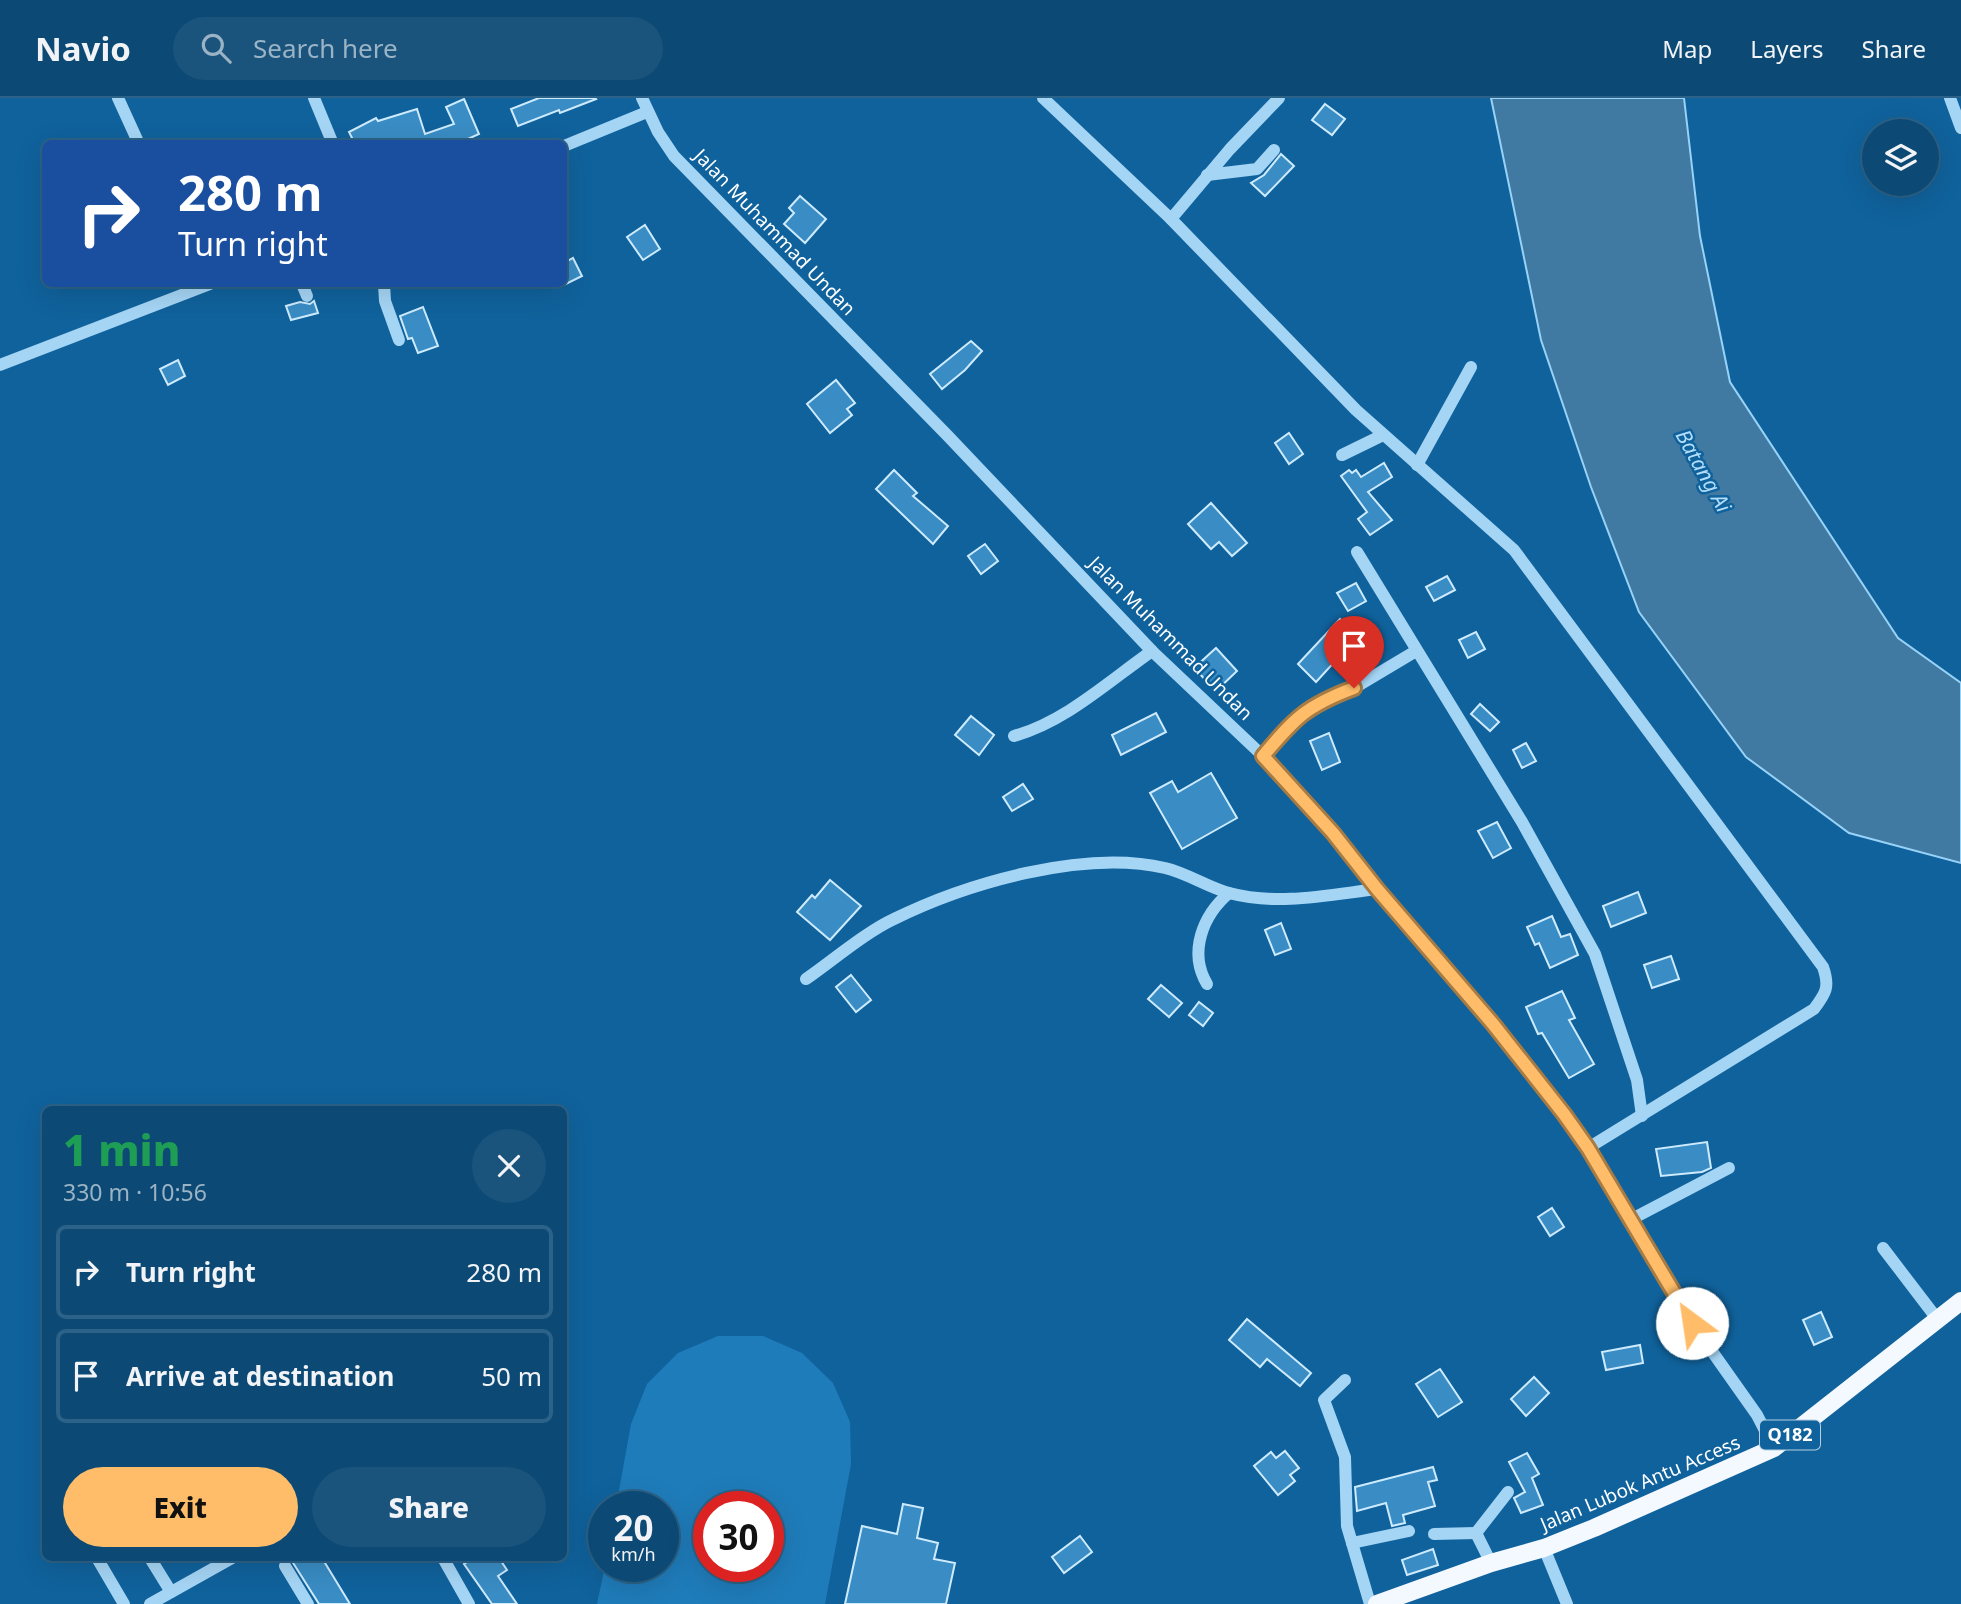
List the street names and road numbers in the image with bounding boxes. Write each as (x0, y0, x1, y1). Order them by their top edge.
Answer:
street label: Jalan Muhammad Undan (687, 142, 861, 321)
street label: Jalan Muhammad Undan (1082, 549, 1259, 726)
road number: Q182 (1760, 1420, 1820, 1450)
street label: Jalan Lubok Antu Access (1534, 1429, 1744, 1538)

